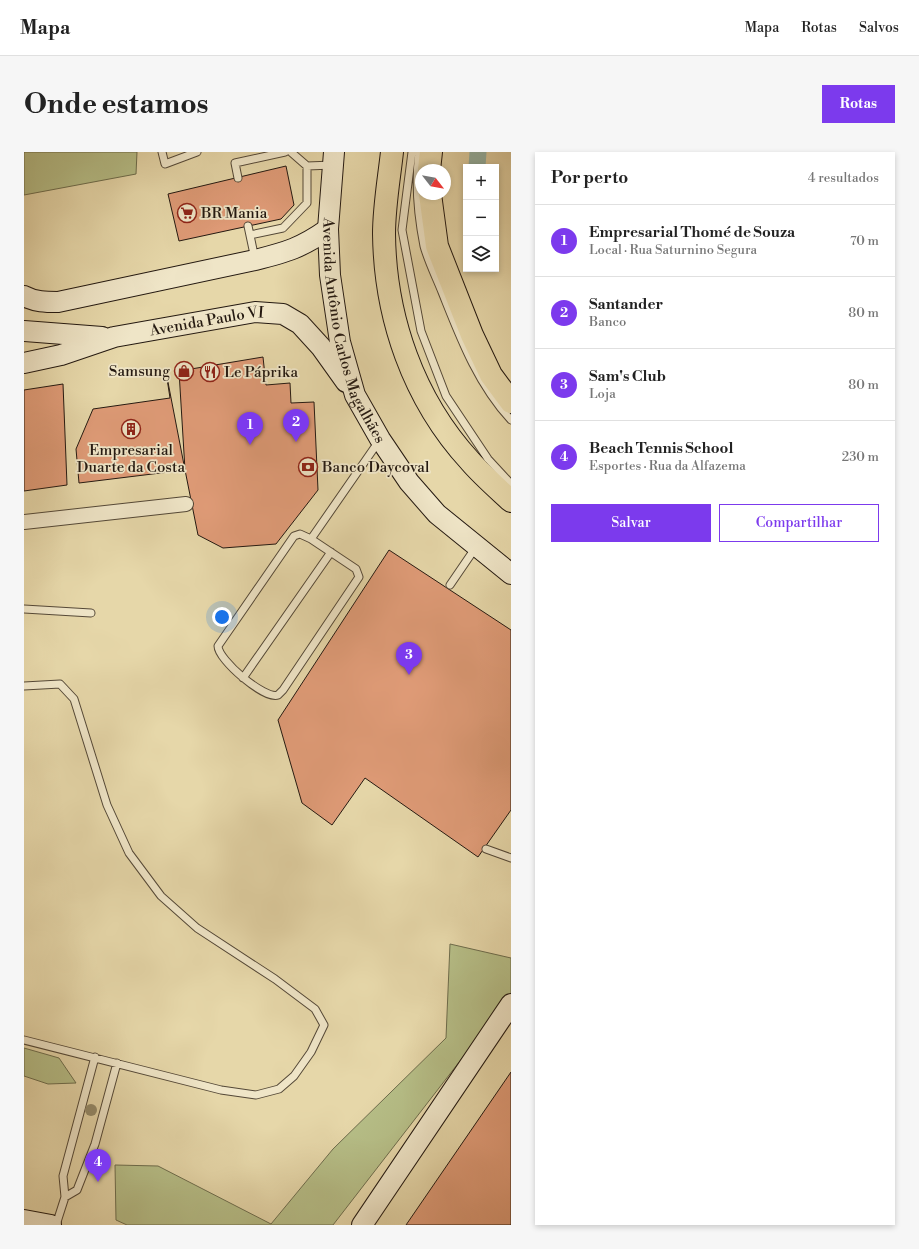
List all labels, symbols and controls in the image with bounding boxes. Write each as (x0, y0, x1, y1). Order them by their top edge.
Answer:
text: Mapa (20, 16, 70, 40)
text: Mapa (745, 19, 779, 37)
text: Rotas (801, 19, 837, 37)
text: Salvos (859, 19, 899, 37)
button: Rotas (822, 85, 895, 123)
text: Onde estamos (24, 87, 209, 122)
north arrow (415, 164, 451, 200)
map controls (463, 164, 499, 272)
button: + (463, 164, 499, 200)
text: Por perto (551, 167, 628, 189)
text: 4 resultados (808, 170, 879, 186)
button: − (463, 200, 499, 236)
supermarket icon: BR Mania (176, 202, 198, 224)
place label: BR Mania (200, 204, 268, 223)
street label: Avenida Antônio Carlos Magalhães (318, 216, 389, 447)
text: Empresarial Thomé de Souza (589, 223, 795, 242)
text: 1 (561, 233, 567, 249)
text: 70 m (850, 233, 879, 249)
button: layers (463, 236, 499, 272)
text: Local · Rua Saturnino Segura (589, 242, 757, 258)
text: Santander (589, 295, 663, 314)
street label: Avenida Paulo VI (147, 303, 265, 341)
text: 2 (560, 305, 568, 321)
text: 80 m (848, 305, 879, 321)
text: Banco (589, 314, 626, 330)
shop icon: Samsung (173, 360, 195, 382)
restaurant icon: Le Páprika (199, 361, 221, 383)
place label: Samsung (109, 362, 170, 381)
place label: Le Páprika (224, 363, 298, 382)
text: Sam's Club (589, 367, 666, 386)
text: 3 (560, 377, 568, 393)
text: 80 m (848, 377, 879, 393)
text: Loja (589, 386, 616, 402)
pin: 2 (283, 409, 309, 442)
pin: 1 (237, 412, 263, 445)
building icon: Empresarial Duarte da Costa (120, 418, 142, 440)
text: Beach Tennis School (589, 439, 733, 458)
place label: Empresarial Duarte da Costa (77, 441, 186, 477)
text: 4 (560, 449, 568, 465)
text: 230 m (842, 449, 879, 465)
bank icon: Banco Daycoval (297, 456, 319, 478)
place label: Banco Daycoval (321, 458, 430, 477)
text: Esportes · Rua da Alfazema (589, 458, 746, 474)
button: Salvar (551, 504, 711, 542)
button: Compartilhar (719, 504, 879, 542)
your location (212, 607, 232, 627)
pin: 3 (396, 642, 422, 675)
pin: 4 (85, 1149, 111, 1182)

